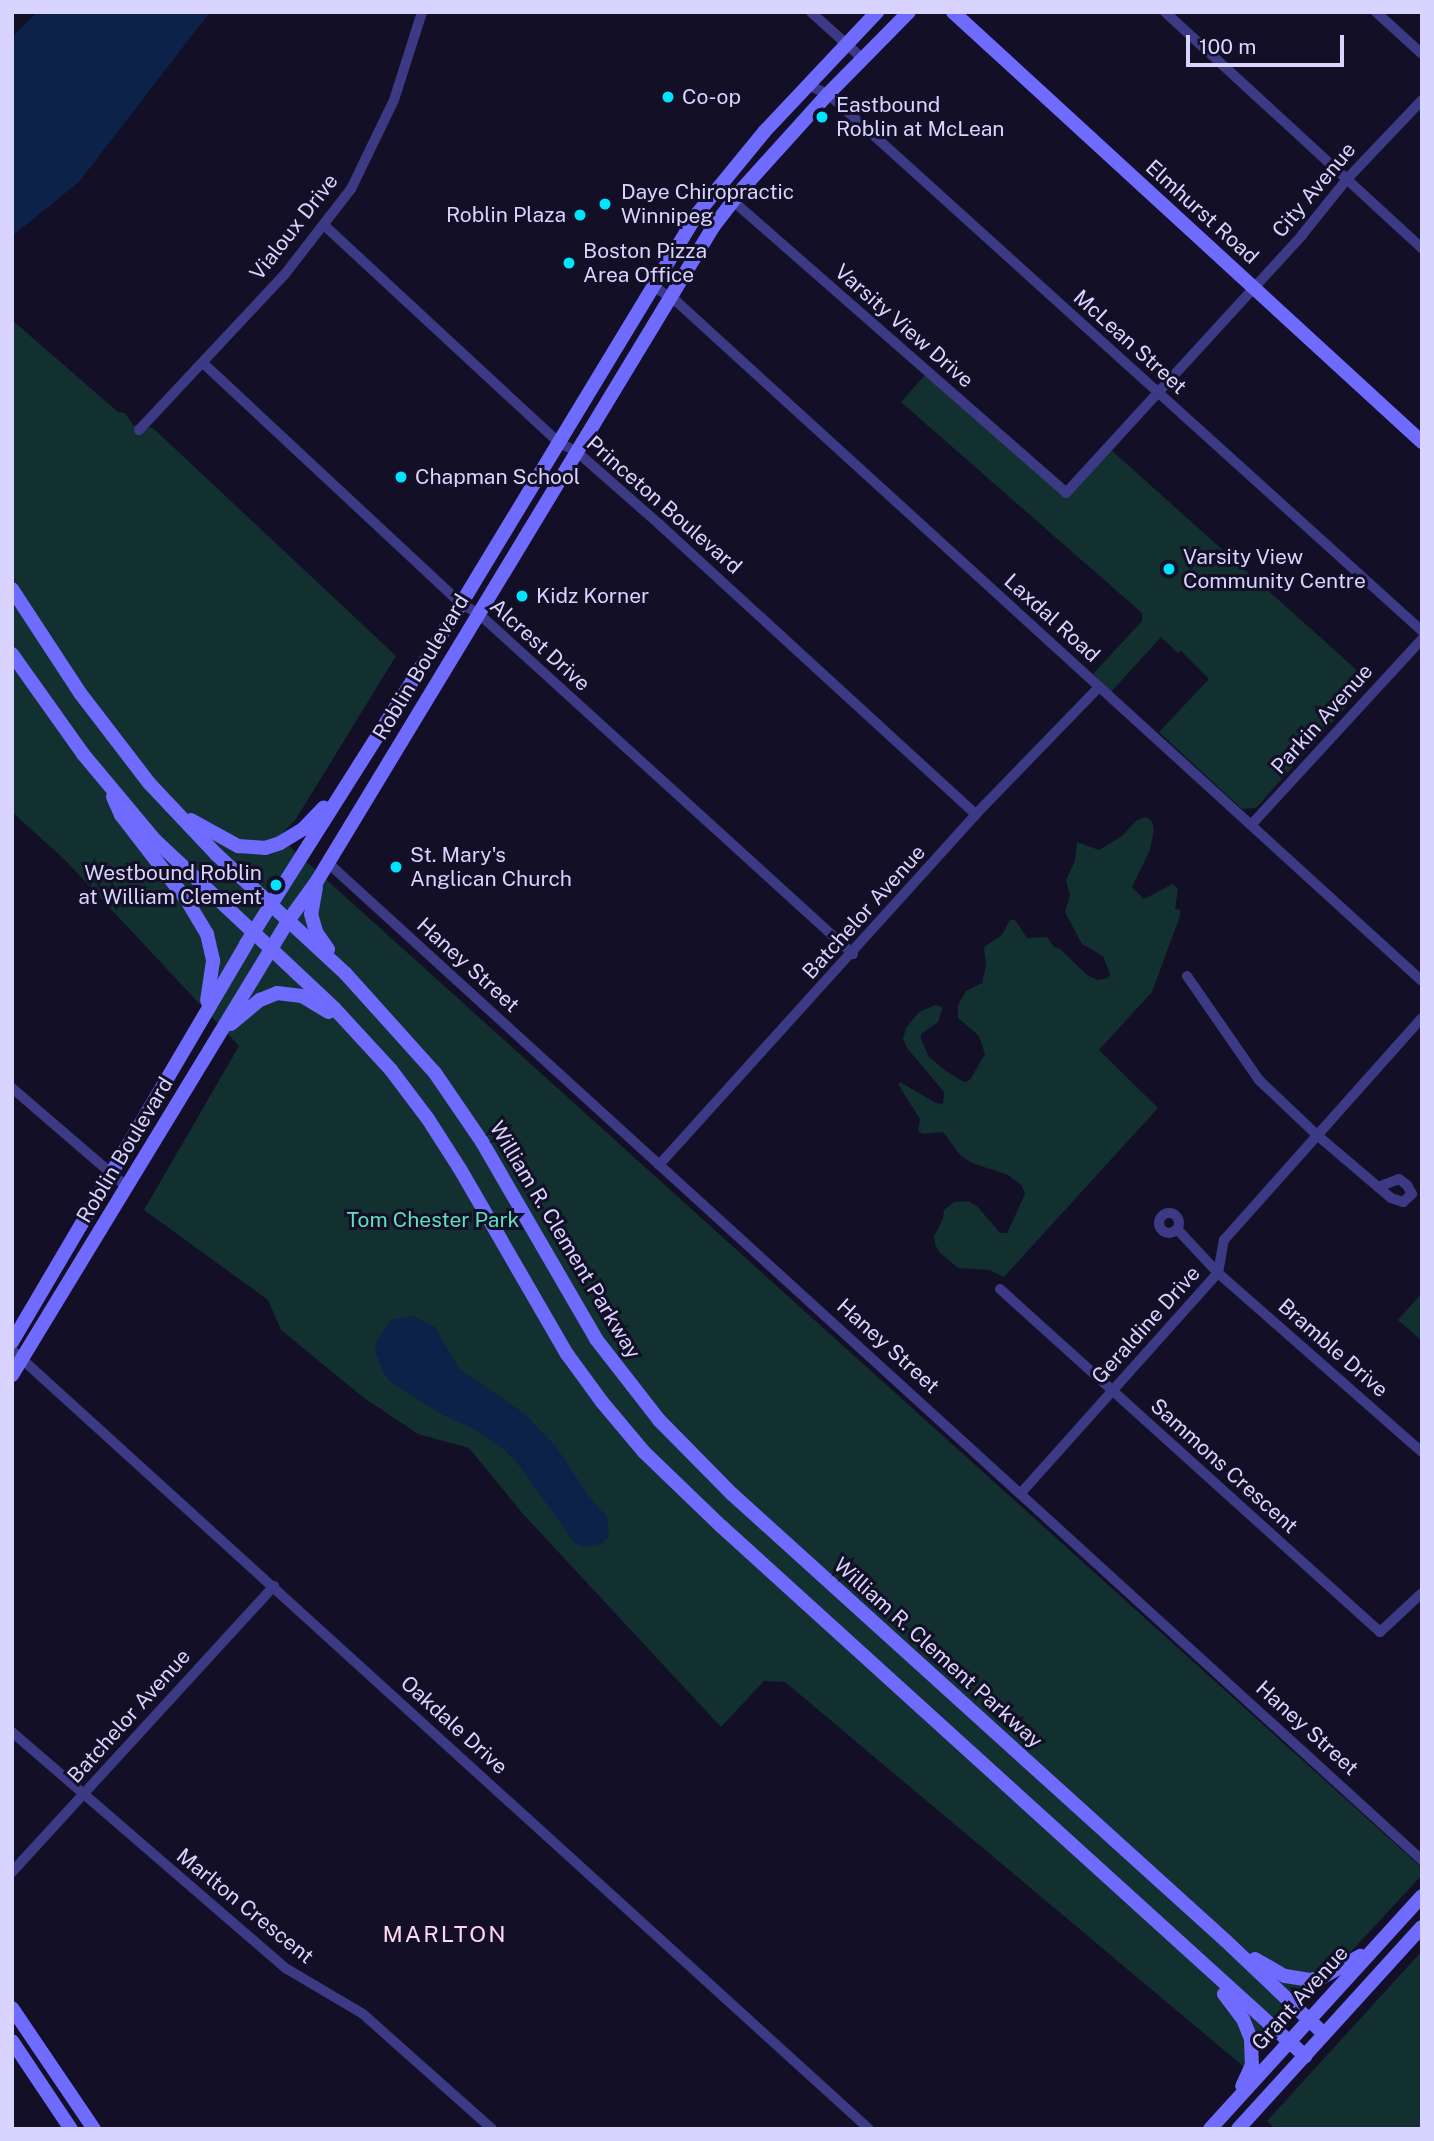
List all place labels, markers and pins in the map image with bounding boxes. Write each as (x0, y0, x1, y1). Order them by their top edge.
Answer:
place label: Co-op (682, 84, 741, 110)
marker: Co-op (660, 89, 676, 105)
place label: Eastbound Roblin at McLean (836, 92, 1004, 142)
marker: Eastbound Roblin at McLean (814, 109, 830, 125)
place label: Daye Chiropractic Winnipeg (621, 179, 794, 229)
marker: Daye Chiropractic Winnipeg (595, 194, 615, 214)
place label: Roblin Plaza (446, 202, 566, 228)
marker: Roblin Plaza (572, 207, 588, 223)
place label: Boston Pizza Area Office (583, 238, 707, 288)
marker: Boston Pizza Area Office (561, 255, 577, 271)
place label: Chapman School (415, 464, 580, 490)
marker: Chapman School (393, 469, 409, 485)
place label: Varsity View Community Centre (1183, 544, 1366, 594)
marker: Varsity View Community Centre (1161, 561, 1177, 577)
place label: Kidz Korner (536, 583, 649, 609)
marker: Kidz Korner (514, 588, 530, 604)
place label: St. Mary's Anglican Church (410, 842, 572, 892)
marker: St. Mary's Anglican Church (388, 859, 404, 875)
place label: Westbound Roblin at William Clement (78, 860, 262, 910)
marker: Westbound Roblin at William Clement (268, 877, 284, 893)

